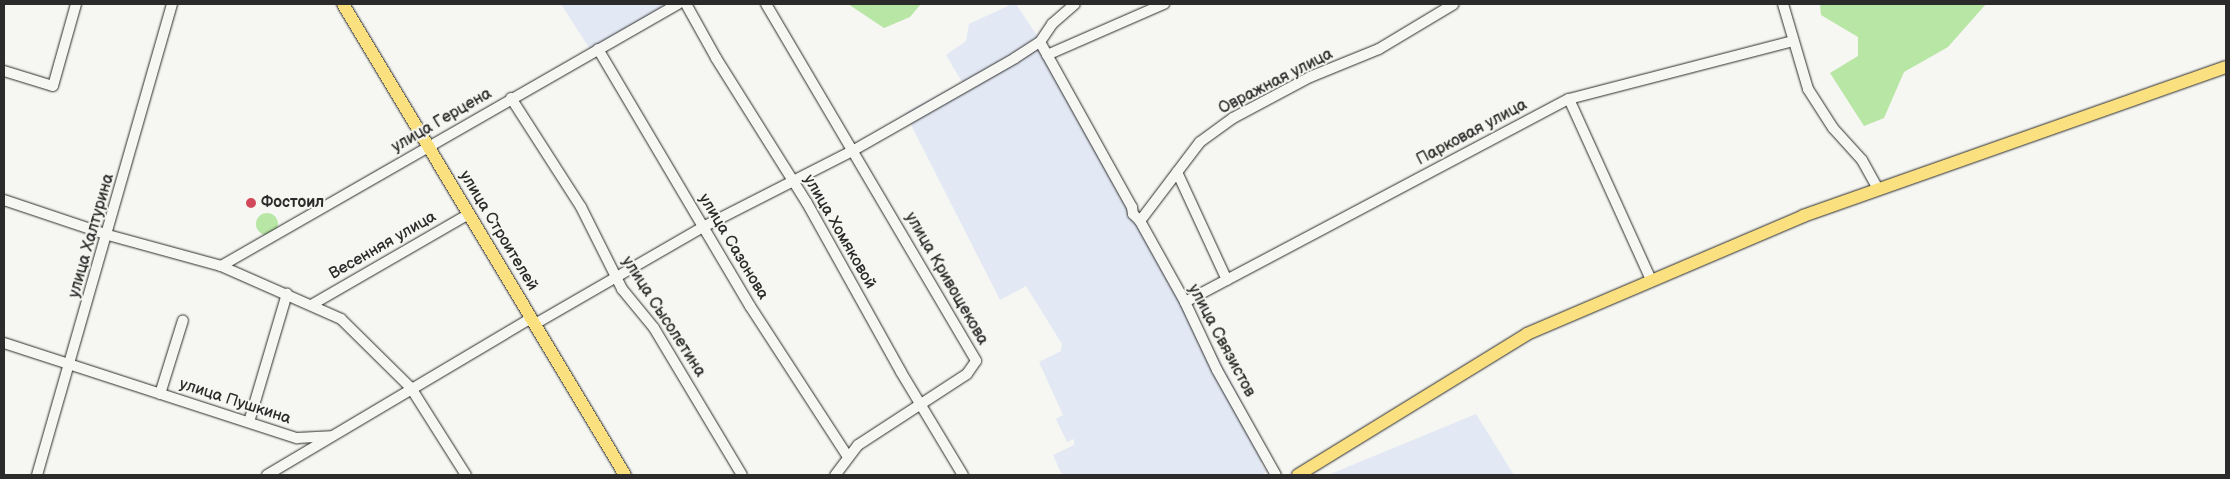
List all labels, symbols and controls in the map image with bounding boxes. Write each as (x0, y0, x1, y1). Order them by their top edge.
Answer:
street label: Овражная улица (1216, 45, 1336, 119)
street label: улица Герцена (389, 85, 495, 157)
street label: Парковая улица (1413, 96, 1531, 170)
street label: улица Строителей (455, 167, 541, 295)
street label: улица Халтурина (65, 172, 119, 300)
street label: улица Хомяковой (799, 172, 879, 292)
street label: улица Сазонова (694, 191, 772, 303)
place label: Фостоил (261, 193, 324, 213)
marker: Фостоил (245, 197, 257, 209)
street label: Весенняя улица (326, 208, 440, 284)
street label: улица Кривощекова (900, 209, 992, 349)
street label: улица Сысолетина (617, 253, 709, 381)
street label: улица Связистов (1183, 281, 1259, 401)
street label: улица Пушкина (177, 375, 293, 429)

